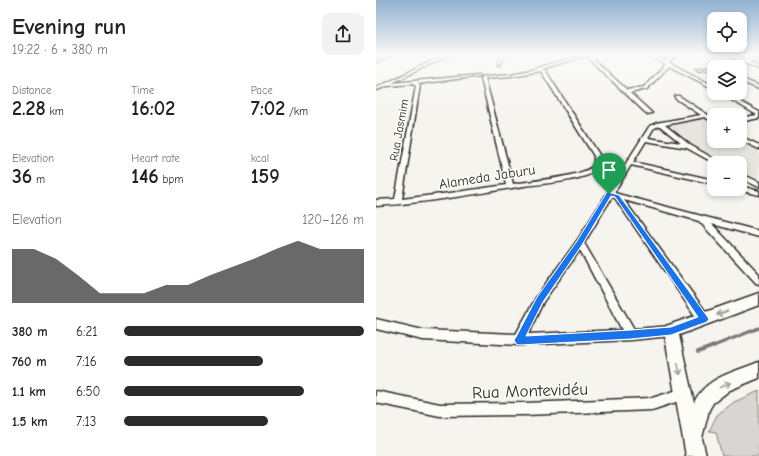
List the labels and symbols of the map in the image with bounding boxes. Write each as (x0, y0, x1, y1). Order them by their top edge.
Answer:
street label: Rua Jasmim (387, 98, 411, 162)
pin (592, 153, 626, 194)
street label: Alameda Jaburu (438, 161, 536, 193)
one-way arrow (717, 309, 729, 317)
one-way arrow (675, 362, 683, 375)
street label: Rua Montevidéu (472, 379, 588, 403)
one-way arrow (719, 380, 731, 388)

